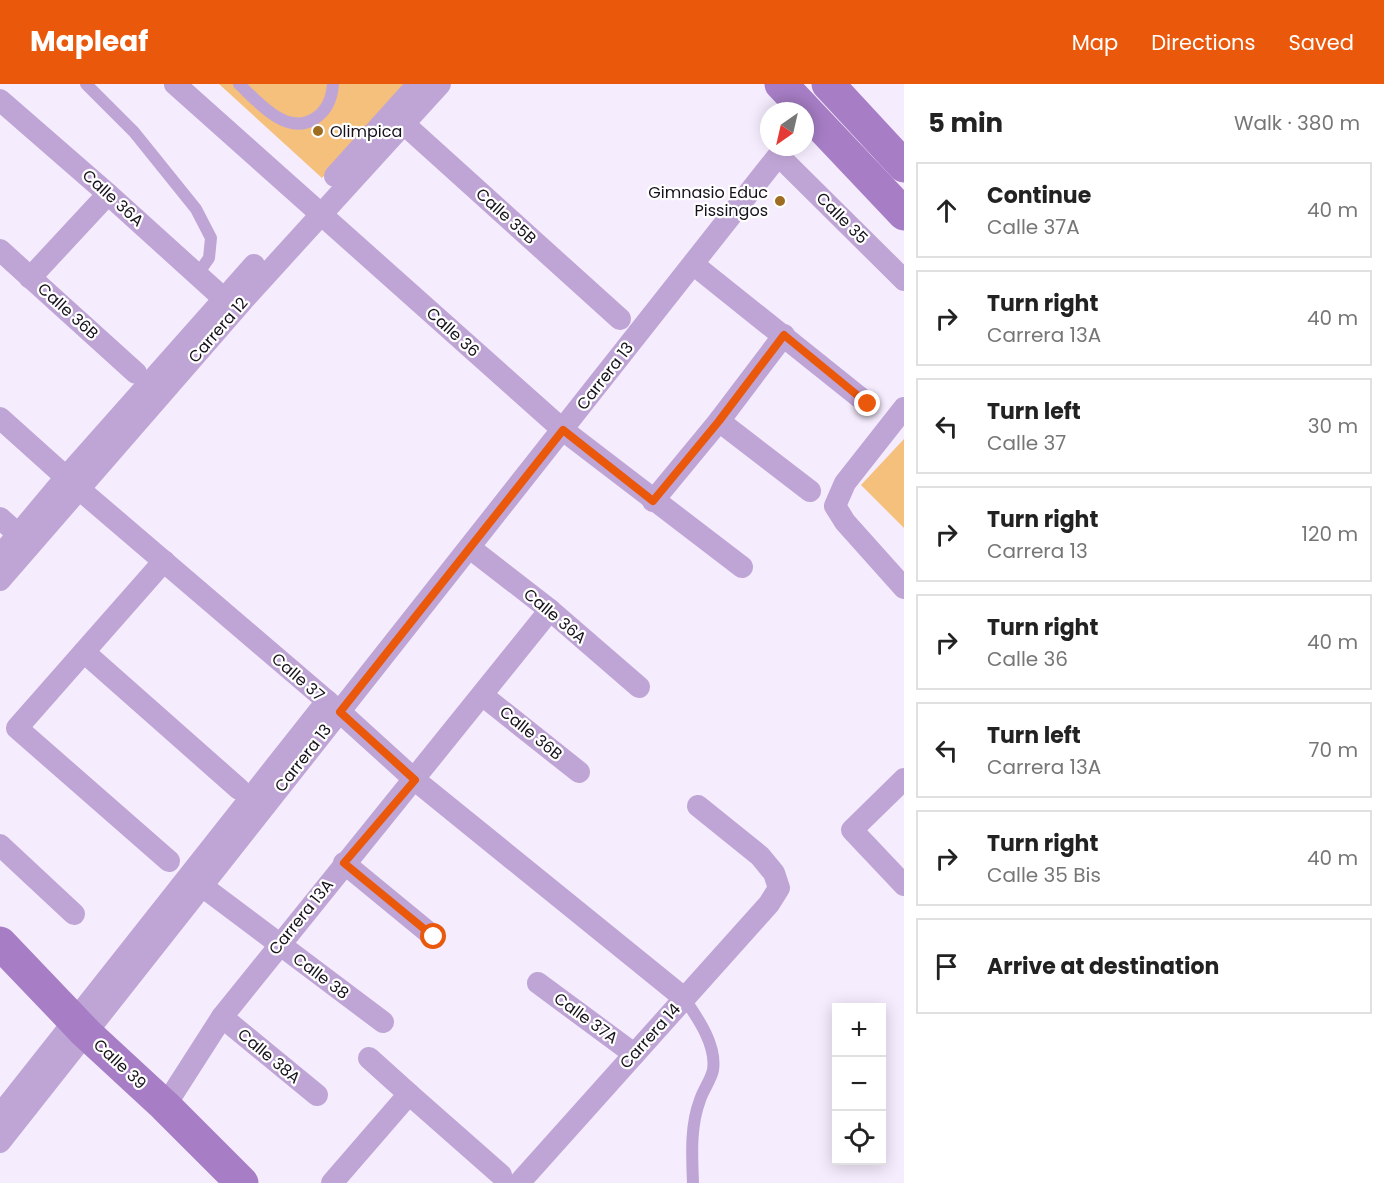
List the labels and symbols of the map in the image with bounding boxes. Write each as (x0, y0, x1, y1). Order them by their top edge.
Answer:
north arrow (760, 102, 814, 156)
place label: Olimpica (330, 120, 402, 143)
marker: Olimpica (311, 124, 325, 138)
street label: Calle 36A (77, 164, 149, 232)
place label: Gimnasio Educ Pissingos (648, 181, 768, 222)
street label: Calle 35B (471, 183, 542, 250)
street label: Calle 35 (811, 187, 873, 249)
marker: Gimnasio Educ Pissingos (773, 194, 787, 208)
street label: Calle 36B (33, 277, 104, 345)
street label: Carrera 12 (183, 292, 253, 368)
street label: Calle 36 (421, 302, 485, 362)
street label: Carrera 13 (571, 337, 639, 415)
route end (854, 390, 880, 416)
street label: Calle 36A (519, 583, 592, 649)
street label: Calle 37 (267, 648, 330, 707)
street label: Calle 36B (495, 701, 567, 766)
street label: Carrera 13 (269, 719, 337, 797)
street label: Carrera 13A (263, 874, 339, 960)
route start (420, 923, 446, 949)
street label: Calle 38 (288, 947, 354, 1005)
street label: Calle 37A (549, 987, 623, 1049)
street label: Carrera 14 (614, 998, 686, 1074)
street label: Calle 38A (233, 1023, 305, 1089)
street label: Calle 39 (88, 1034, 152, 1094)

